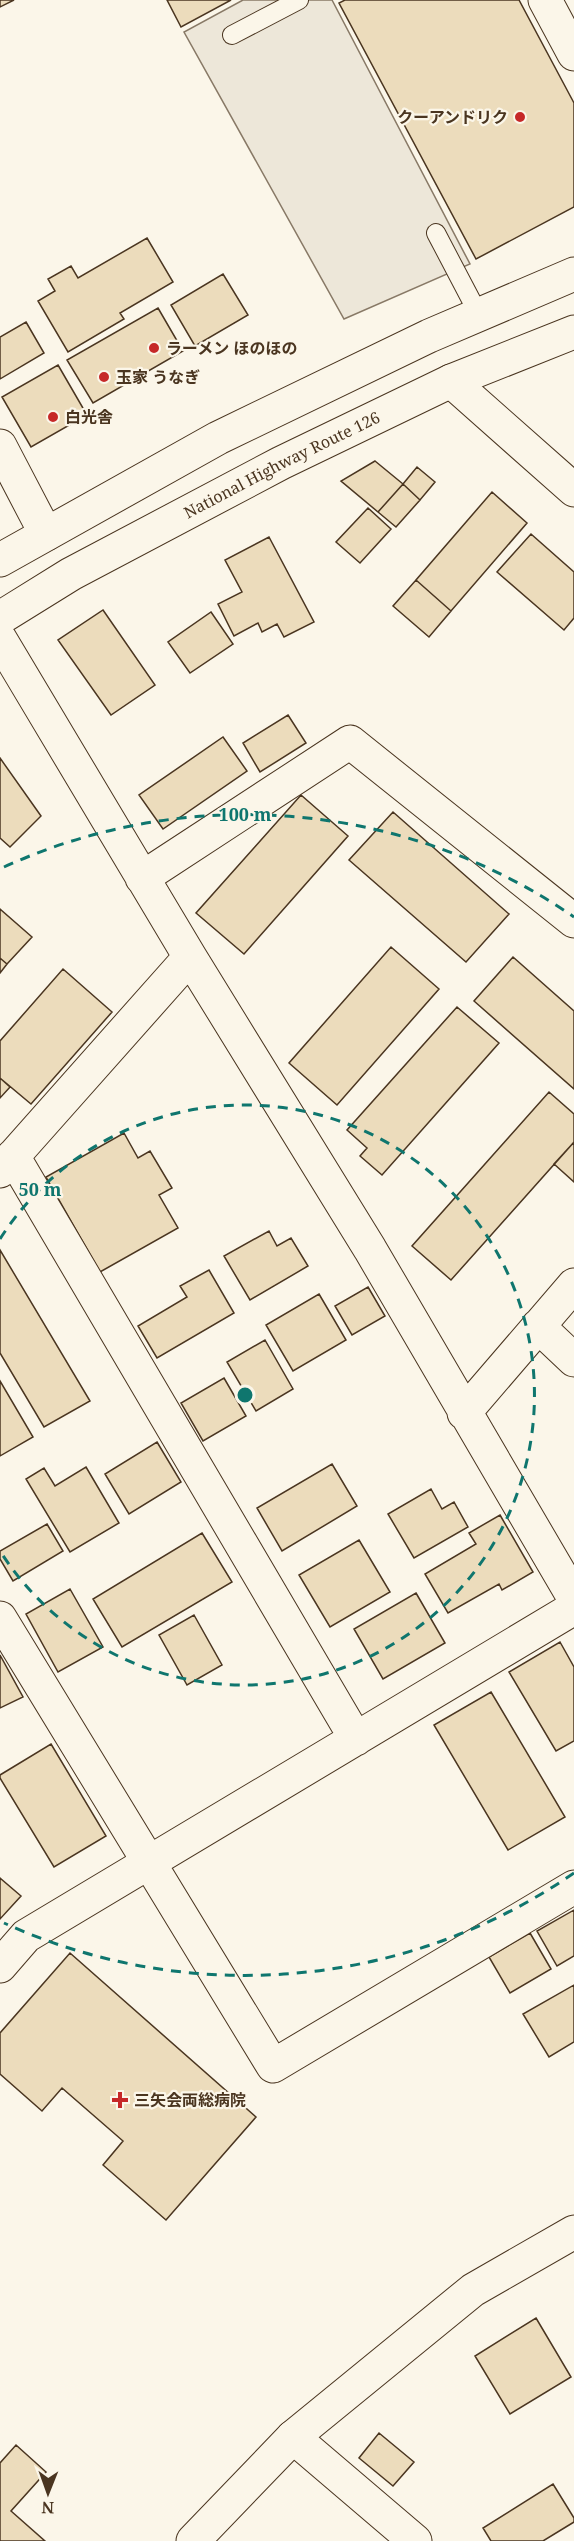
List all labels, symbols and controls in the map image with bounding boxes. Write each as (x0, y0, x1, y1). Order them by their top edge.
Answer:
place label: クーアンドリク (397, 106, 508, 128)
marker: クーアンドリク (513, 110, 527, 124)
place label: ラーメン ほのほの (166, 337, 298, 359)
marker: ラーメン ほのほの (147, 341, 161, 355)
place label: 玉家 うなぎ (116, 366, 200, 388)
marker: 玉家 うなぎ (97, 370, 111, 384)
place label: 白光舎 (65, 406, 113, 428)
street label: National Highway Route 126 (180, 406, 384, 523)
marker: 白光舎 (46, 410, 60, 424)
text: 100 m (219, 802, 272, 826)
text: 50 m (19, 1177, 62, 1201)
centre of rings (235, 1385, 255, 1405)
place label: 三矢会両総病院 (134, 2089, 246, 2111)
marker: 三矢会両総病院 (111, 2091, 129, 2109)
north arrow (18, 2463, 78, 2523)
text: N (41, 2497, 54, 2519)

